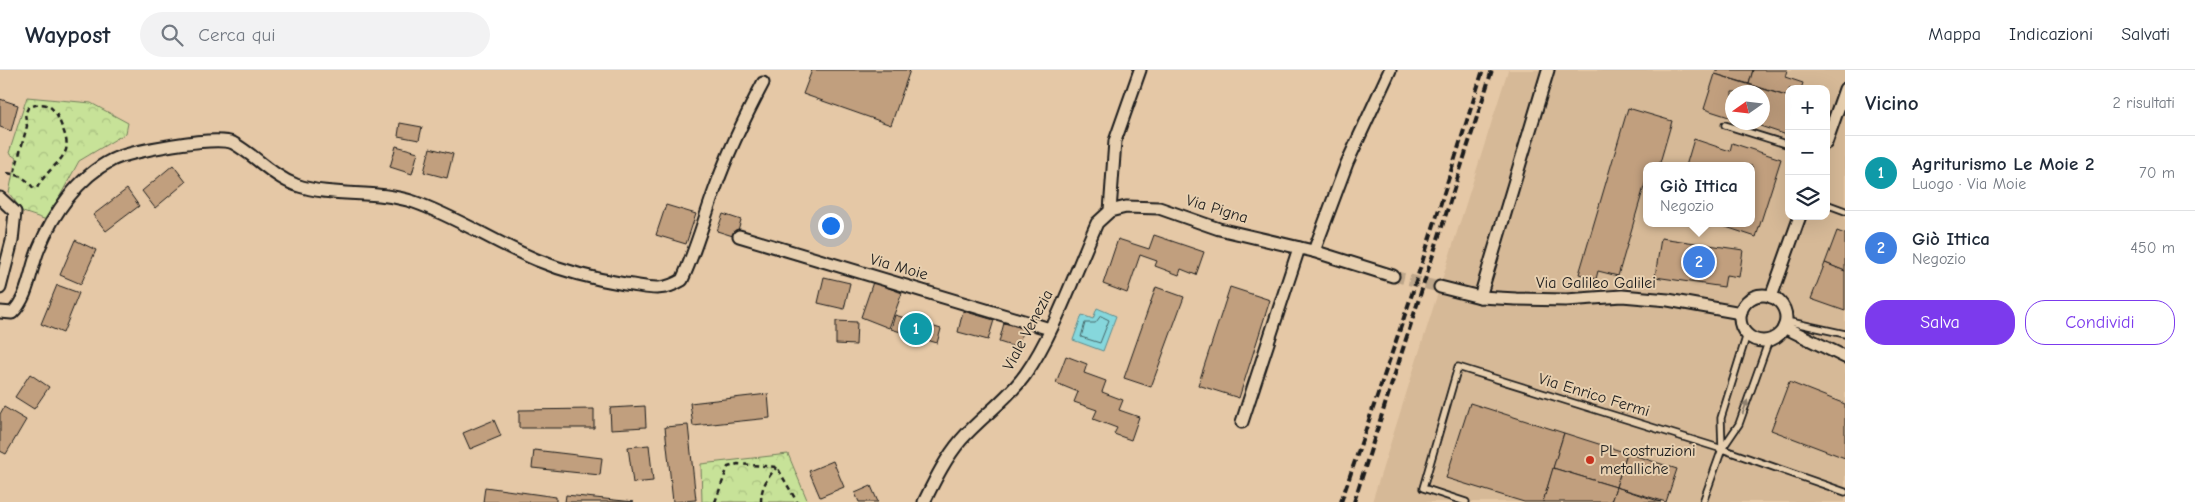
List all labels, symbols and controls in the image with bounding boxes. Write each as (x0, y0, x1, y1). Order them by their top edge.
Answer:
search box (140, 12, 490, 57)
text: Waypost (25, 21, 110, 49)
icon: search (158, 21, 186, 49)
text: Cerca qui (198, 24, 276, 46)
text: Mappa (1928, 24, 1981, 45)
text: Indicazioni (2009, 24, 2093, 45)
text: Salvati (2121, 24, 2170, 45)
north arrow (1725, 85, 1770, 130)
map controls (1785, 85, 1830, 220)
button: + (1785, 85, 1830, 130)
text: Vicino (1865, 91, 1919, 115)
text: 2 risultati (2112, 94, 2175, 112)
button: − (1785, 130, 1830, 175)
text: Agriturismo Le Moie 2 (1912, 153, 2094, 175)
popup (1643, 162, 1755, 227)
text: 1 (1878, 164, 1884, 182)
text: 70 m (2139, 164, 2175, 182)
text: Giò Ittica (1660, 175, 1738, 197)
button: layers (1785, 175, 1830, 220)
text: Luogo · Via Moie (1912, 175, 2026, 193)
street label: Via Pigna (1184, 191, 1250, 227)
text: Negozio (1660, 197, 1714, 215)
your location (818, 213, 844, 239)
text: Giò Ittica (1912, 228, 1990, 250)
text: 2 (1877, 239, 1885, 257)
text: 450 m (2130, 239, 2175, 257)
pin: 2 (1683, 243, 1715, 281)
street label: Via Moie (868, 250, 930, 284)
text: Negozio (1912, 250, 1966, 268)
street label: Via Galileo Galilei (1536, 274, 1656, 292)
street label: Viale Venezia (999, 287, 1057, 373)
button: Salva (1865, 300, 2015, 345)
button: Condividi (2025, 300, 2175, 345)
pin: 1 (900, 310, 932, 348)
street label: Via Enrico Fermi (1536, 370, 1652, 420)
one-way arrow (1742, 399, 1749, 414)
place label: PL costruzioni metalliche (1600, 442, 1696, 478)
marker: PL costruzioni metalliche (1584, 454, 1596, 466)

